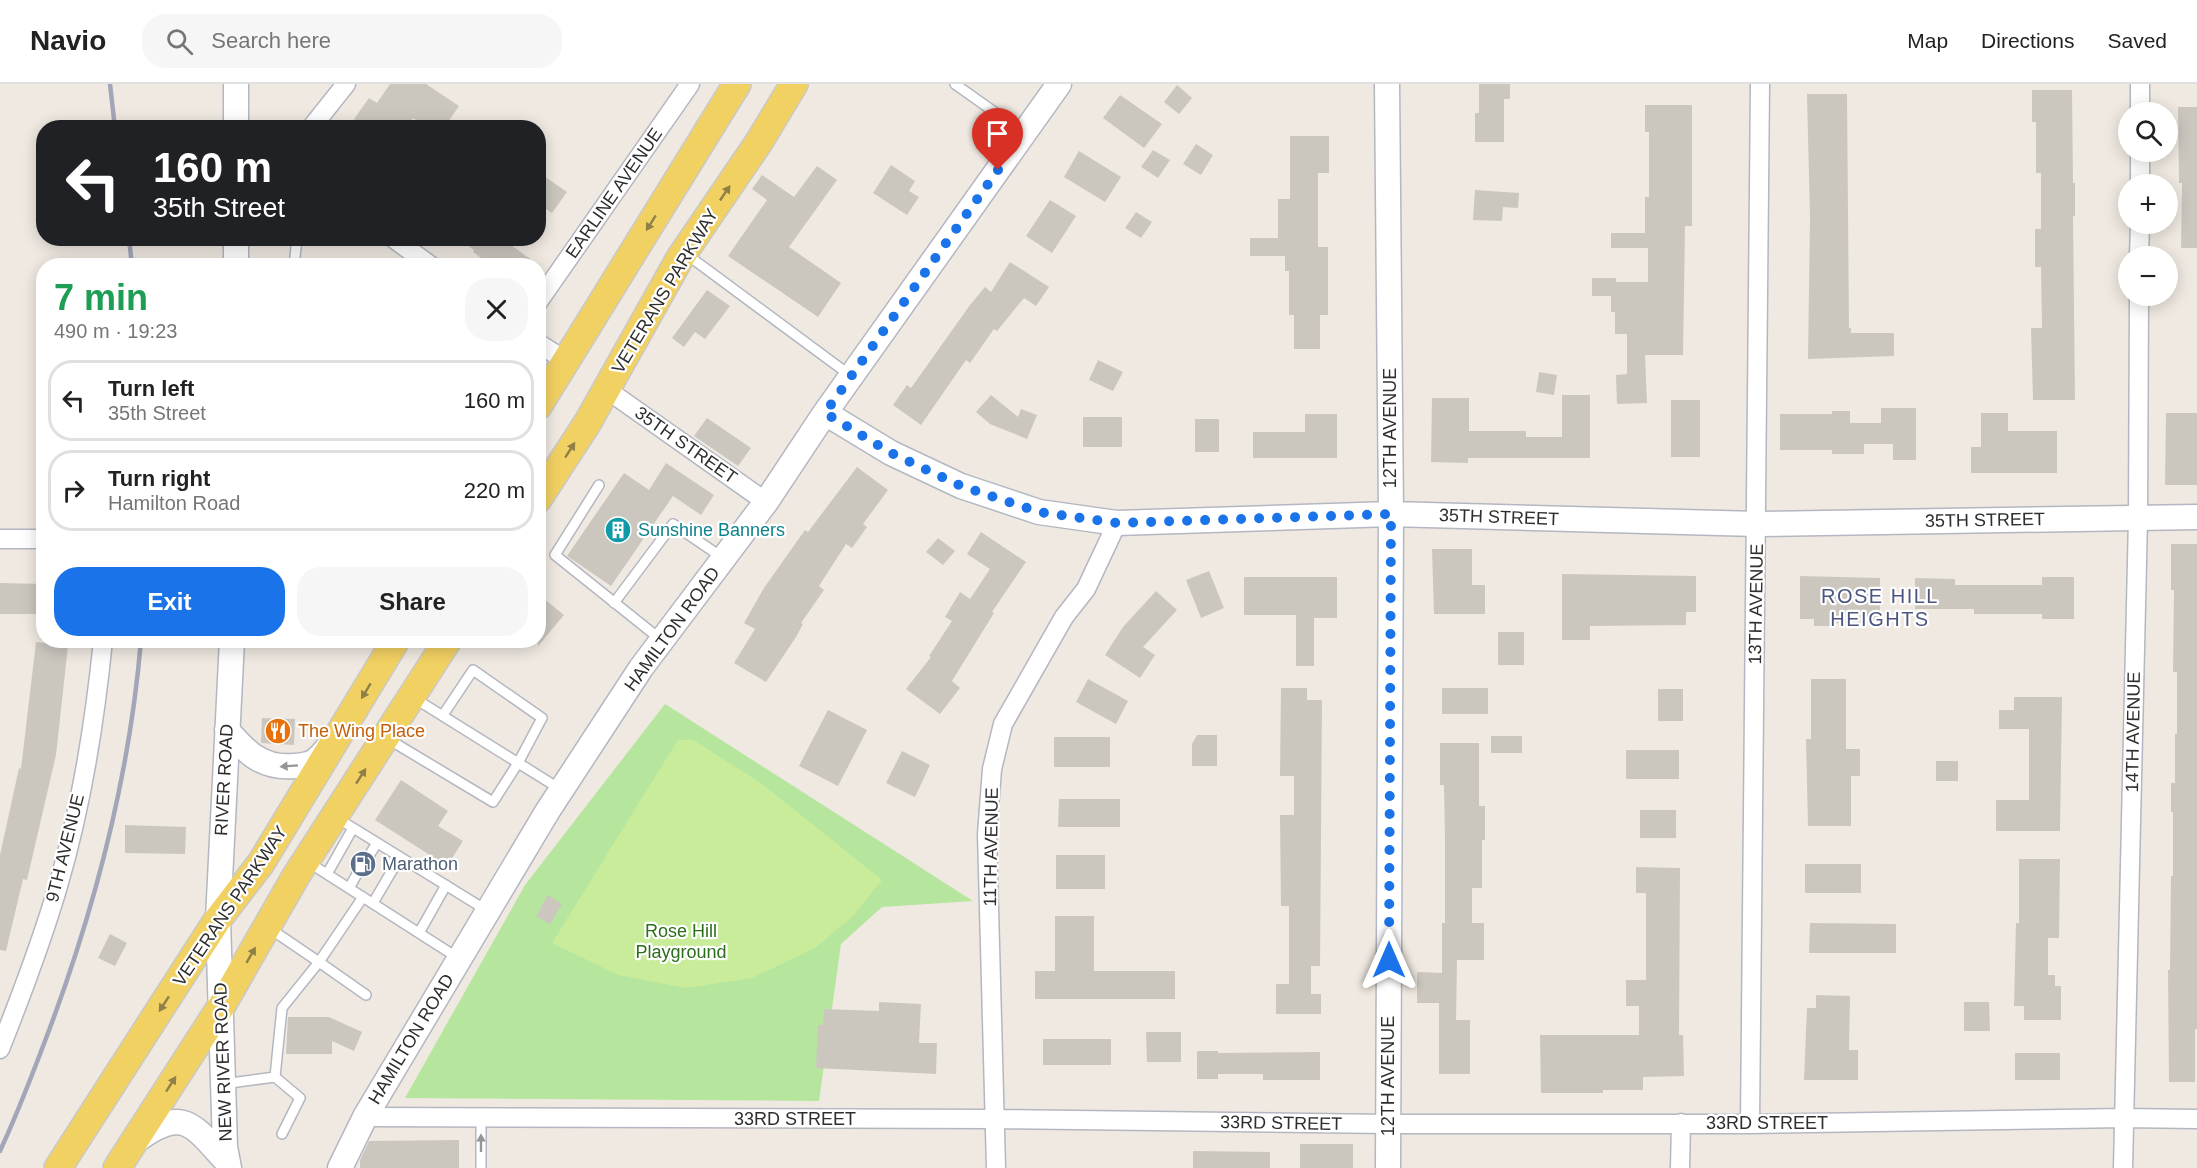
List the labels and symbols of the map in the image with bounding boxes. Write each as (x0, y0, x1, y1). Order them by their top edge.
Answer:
pin (972, 108, 1023, 170)
street label: EARLINE AVENUE (562, 124, 666, 262)
one-way arrow (719, 185, 730, 201)
street label: VETERANS PARKWAY (608, 205, 722, 377)
one-way arrow (646, 215, 657, 231)
street label: 12TH AVENUE (1380, 368, 1400, 488)
street label: 35TH STREET (631, 402, 741, 488)
one-way arrow (564, 442, 575, 458)
street label: 35TH STREET (1439, 505, 1559, 529)
street label: 35TH STREET (1925, 509, 2045, 531)
building icon: Sunshine Banners (603, 515, 633, 545)
place label: Sunshine Banners (638, 520, 785, 540)
street label: 13TH AVENUE (1745, 543, 1767, 665)
street label: HAMILTON ROAD (620, 563, 724, 695)
district label: ROSE HILL HEIGHTS (1821, 585, 1939, 630)
street label: 14TH AVENUE (2122, 671, 2144, 793)
one-way arrow (361, 683, 371, 700)
restaurant icon: The Wing Place (263, 716, 293, 746)
place label: The Wing Place (298, 721, 425, 741)
street label: RIVER ROAD (211, 724, 237, 836)
one-way arrow (280, 762, 299, 771)
one-way arrow (355, 769, 367, 785)
street label: 11TH AVENUE (980, 787, 1002, 907)
street label: 9TH AVENUE (42, 792, 88, 904)
street label: VETERANS PARKWAY (169, 822, 291, 990)
fuel station icon: Marathon (348, 849, 378, 879)
place label: Marathon (382, 854, 458, 874)
park label: Rose Hill Playground (635, 921, 727, 962)
position arrow (1357, 928, 1421, 992)
one-way arrow (246, 946, 256, 963)
street label: HAMILTON ROAD (364, 970, 458, 1108)
street label: NEW RIVER ROAD (210, 982, 236, 1142)
one-way arrow (159, 996, 170, 1012)
street label: 12TH AVENUE (1378, 1016, 1398, 1136)
one-way arrow (166, 1075, 177, 1092)
street label: 33RD STREET (734, 1109, 856, 1129)
street label: 33RD STREET (1220, 1112, 1342, 1134)
street label: 33RD STREET (1706, 1113, 1828, 1133)
one-way arrow (476, 1133, 486, 1152)

